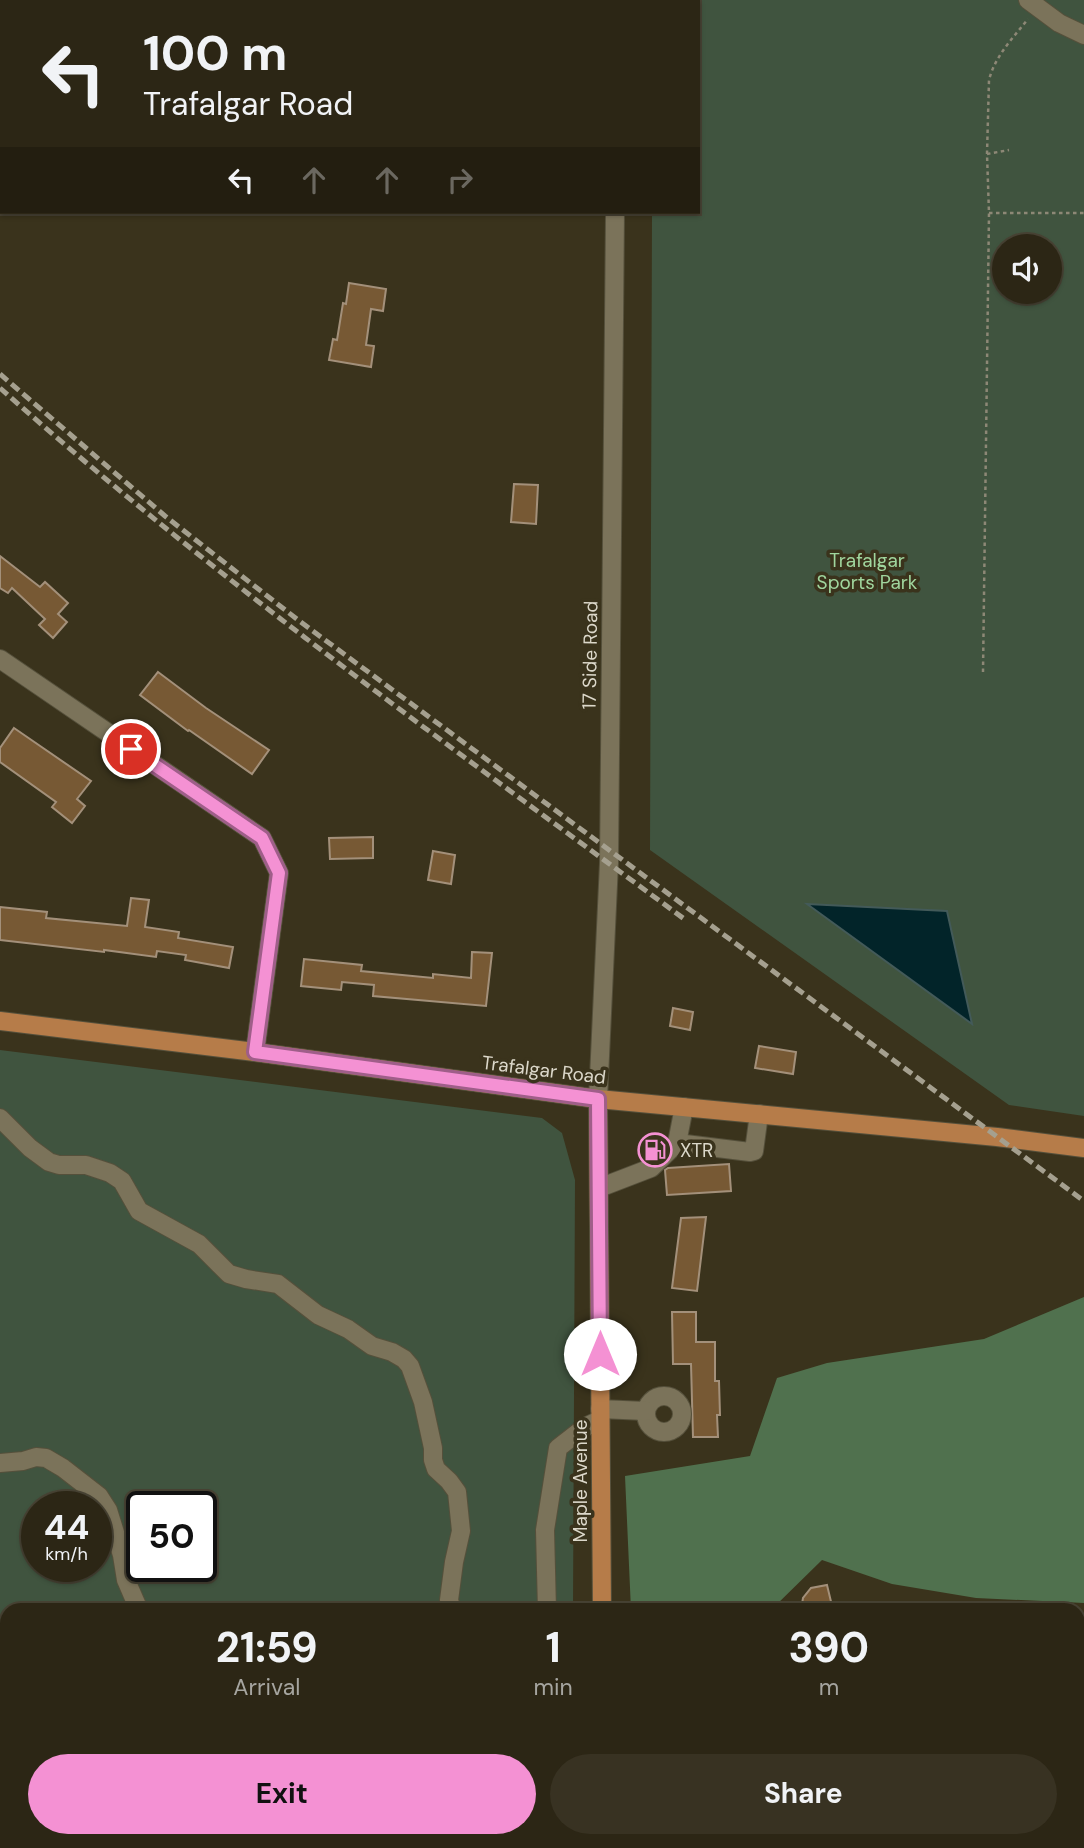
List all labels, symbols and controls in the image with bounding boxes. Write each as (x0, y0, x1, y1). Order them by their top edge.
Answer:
text: 100 m (143, 21, 287, 85)
icon: left (28, 28, 119, 119)
text: Trafalgar Road (143, 83, 353, 125)
icon: left (222, 161, 260, 199)
icon: ahead (295, 161, 333, 199)
icon: ahead (368, 161, 406, 199)
icon: right (441, 161, 479, 199)
map controls (992, 234, 1062, 304)
button: sound (992, 234, 1062, 304)
park label: Trafalgar Sports Park (817, 548, 918, 595)
street label: 17 Side Road (577, 600, 603, 710)
pin (101, 719, 161, 779)
icon: arrive (112, 730, 150, 768)
street label: Trafalgar Road (481, 1050, 607, 1090)
fuel station icon: XTR (636, 1131, 674, 1169)
place label: XTR (680, 1138, 713, 1163)
position arrow (563, 1317, 637, 1391)
street label: Maple Avenue (568, 1420, 593, 1542)
speed limit sign: 50 (126, 1491, 217, 1582)
text: 44 (44, 1504, 89, 1550)
text: km/h (45, 1542, 88, 1566)
text: 21:59 (216, 1620, 318, 1675)
text: 1 (546, 1620, 561, 1675)
text: 390 (789, 1620, 869, 1675)
text: Arrival (233, 1672, 300, 1702)
text: min (534, 1672, 573, 1702)
text: m (819, 1672, 839, 1702)
button: Exit (28, 1754, 536, 1834)
button: Share (550, 1754, 1057, 1834)

